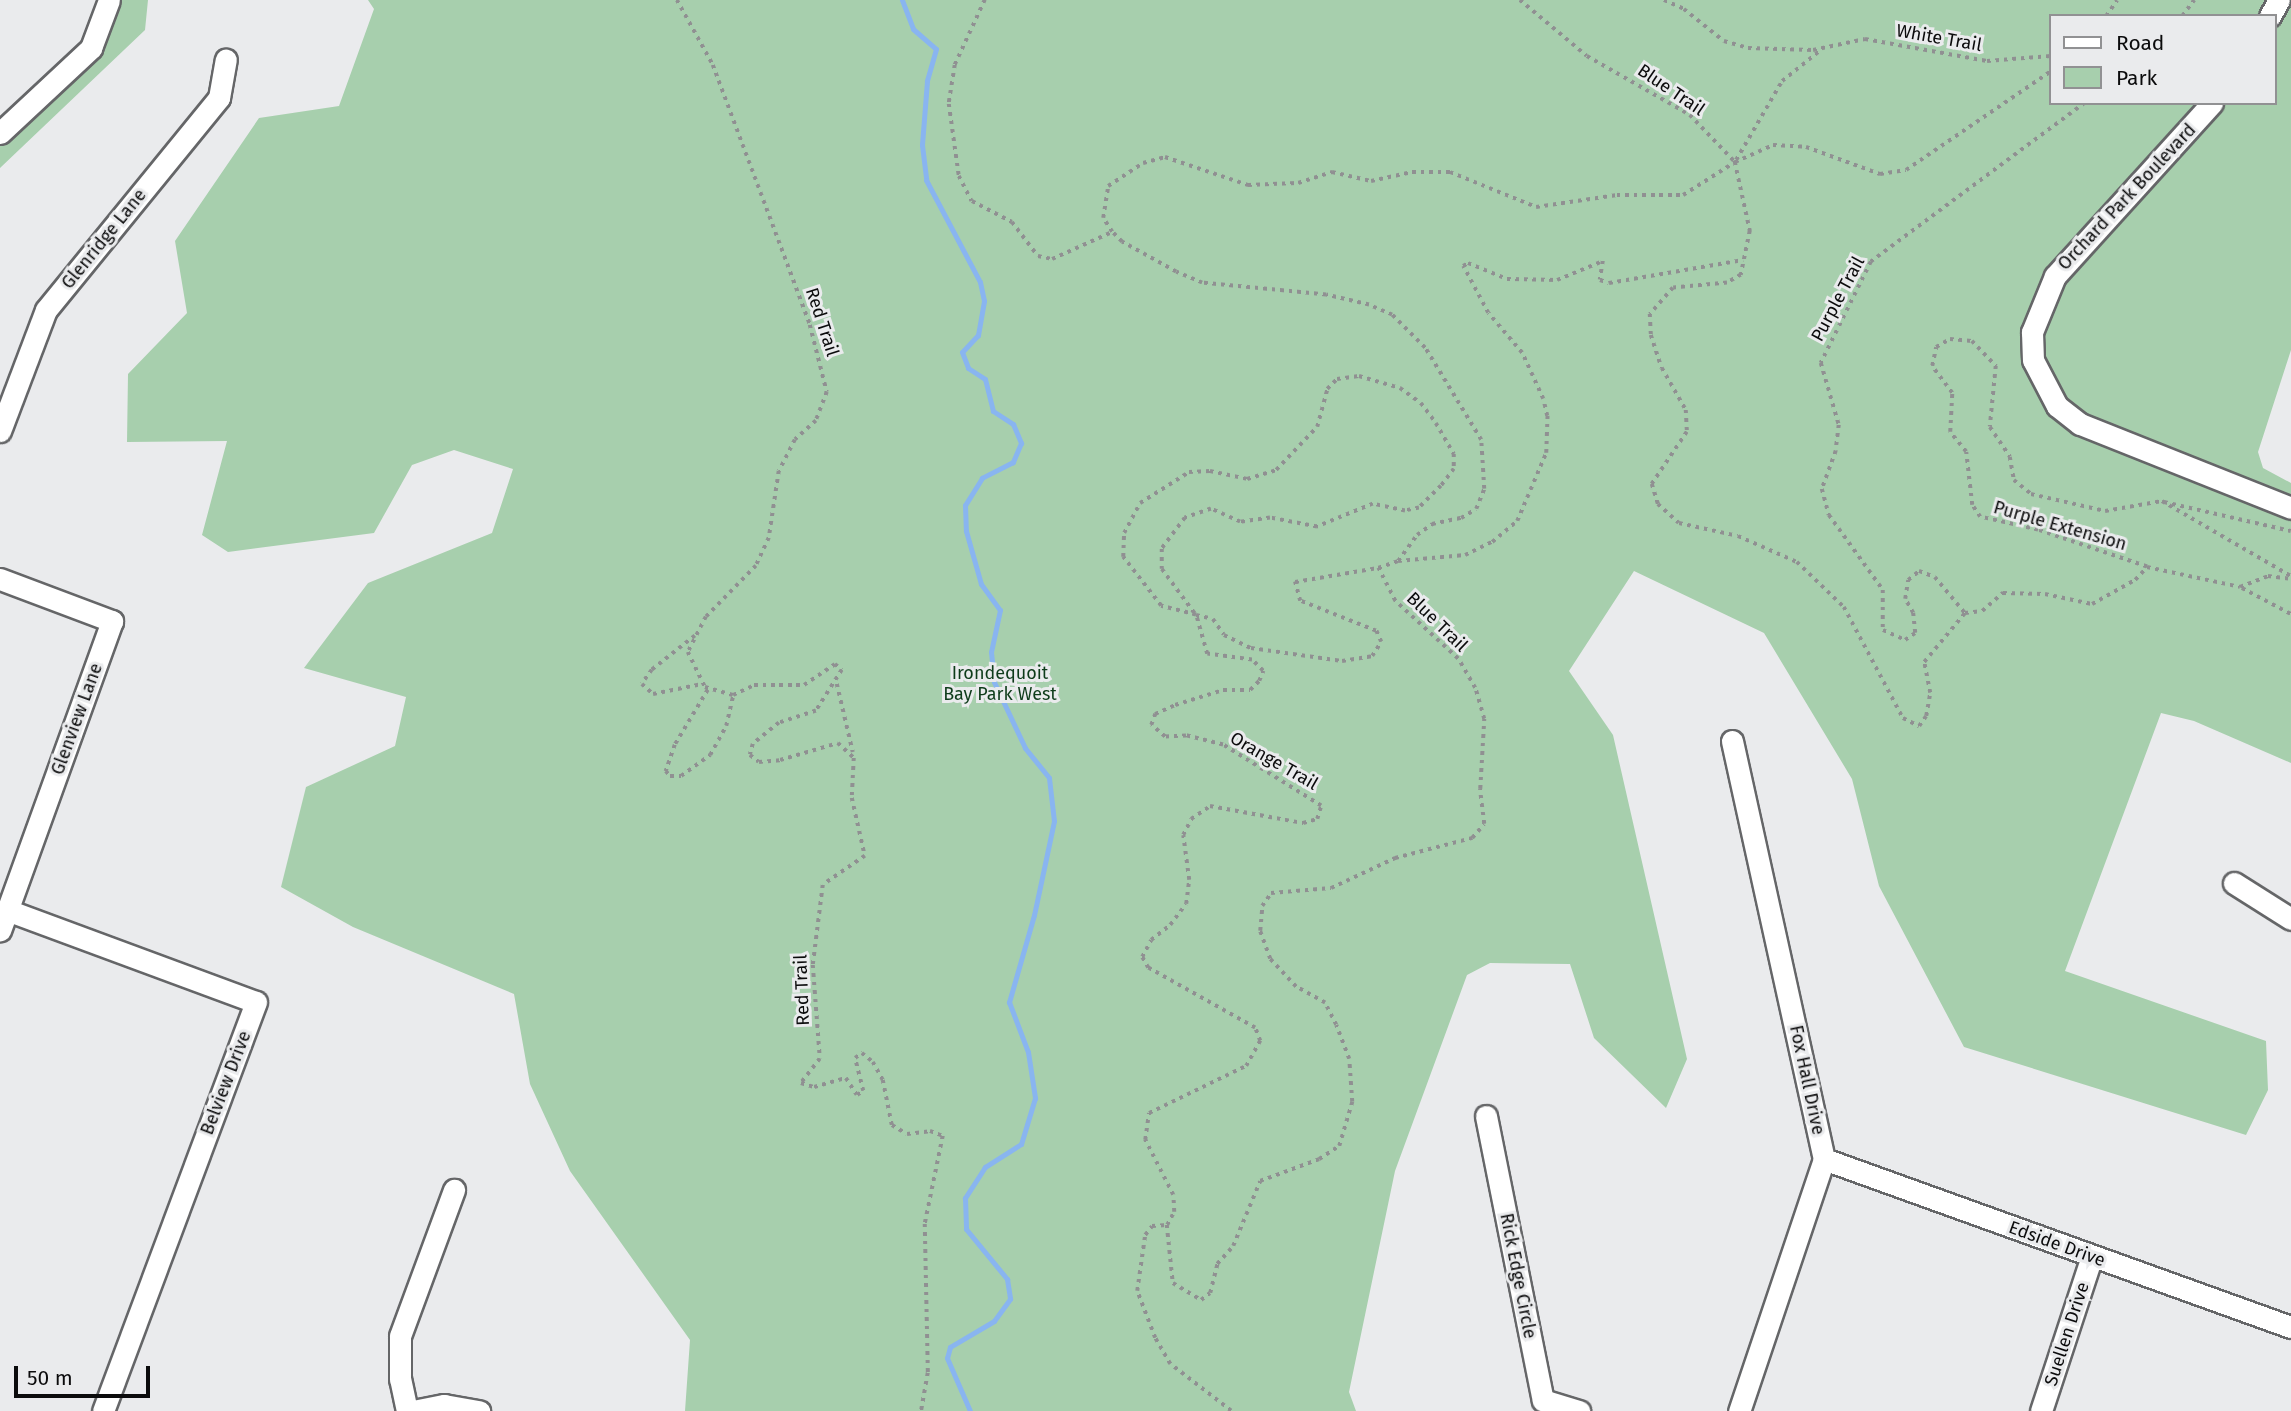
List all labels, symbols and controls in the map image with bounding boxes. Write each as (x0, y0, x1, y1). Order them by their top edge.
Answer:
legend (2050, 14, 2277, 105)
street label: White Trail (1895, 20, 1983, 56)
text: Road (2116, 30, 2164, 56)
street label: Blue Trail (1633, 60, 1709, 120)
text: Park (2116, 65, 2157, 91)
street label: Orchard Park Boulevard (2054, 119, 2200, 275)
street label: Glenridge Lane (57, 185, 151, 293)
street label: Purple Trail (1807, 253, 1869, 345)
street label: Red Trail (801, 285, 843, 359)
street label: Purple Extension (1991, 497, 2129, 555)
street label: Blue Trail (1402, 588, 1472, 656)
street label: Glenview Lane (47, 660, 107, 778)
park label: Irondequoit Bay Park West (943, 663, 1057, 706)
street label: Orange Trail (1226, 727, 1322, 795)
street label: Red Trail (790, 954, 814, 1026)
street label: Fox Hall Drive (1785, 1023, 1829, 1137)
street label: Belview Drive (196, 1028, 256, 1138)
street label: Rick Edge Circle (1495, 1211, 1541, 1341)
street label: Edside Drive (2006, 1217, 2108, 1271)
street label: Suellen Drive (2040, 1279, 2094, 1389)
scale bar (18, 1352, 154, 1396)
text: 50 m (27, 1365, 73, 1391)

